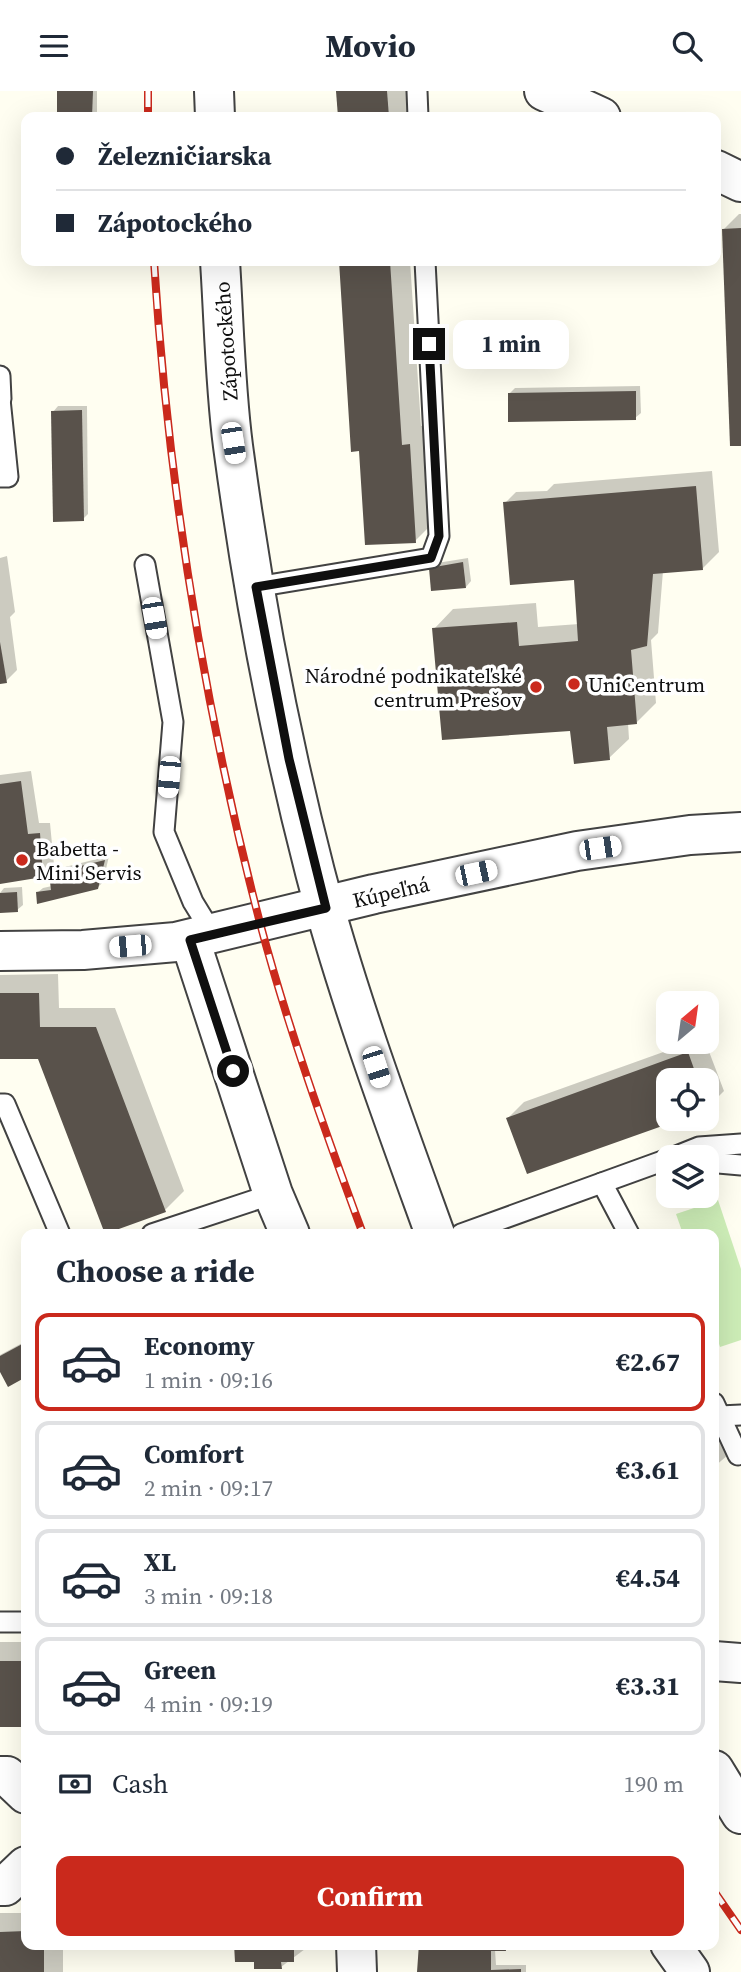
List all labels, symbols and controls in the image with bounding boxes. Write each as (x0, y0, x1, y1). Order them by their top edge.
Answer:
text: Movio (325, 24, 416, 68)
icon: menu (35, 27, 73, 65)
icon: search (668, 27, 706, 65)
text: Železničiarska (98, 138, 272, 174)
text: Zápotockého (98, 205, 252, 241)
street label: Zápotockého (207, 280, 245, 402)
callout: 1 min (453, 320, 569, 369)
route end (413, 328, 445, 360)
text: 1 min (481, 328, 541, 360)
car (220, 421, 247, 465)
car (141, 595, 168, 641)
place label: Národné podnikateľské centrum Prešov (305, 661, 522, 714)
place label: UniCentrum (588, 670, 705, 699)
marker: UniCentrum (566, 676, 582, 692)
marker: Národné podnikateľské centrum Prešov (528, 679, 544, 695)
car (157, 755, 182, 799)
place label: Babetta - Mini Servis (36, 834, 142, 887)
car (578, 835, 623, 861)
marker: Babetta - Mini Servis (14, 852, 30, 868)
car (454, 858, 499, 888)
street label: Kúpeľná (350, 869, 433, 915)
car (109, 934, 152, 958)
north arrow (656, 991, 719, 1053)
map controls (656, 991, 719, 1208)
car (360, 1044, 393, 1090)
route start (217, 1055, 249, 1087)
button: locate (656, 1068, 719, 1131)
button: layers (656, 1145, 719, 1208)
text: Choose a ride (56, 1249, 255, 1293)
text: Economy (144, 1328, 255, 1364)
icon: car (60, 1331, 123, 1394)
text: €2.67 (616, 1344, 680, 1380)
text: 1 min · 09:16 (144, 1364, 273, 1396)
text: Comfort (144, 1436, 244, 1472)
icon: car (60, 1439, 123, 1502)
text: €3.61 (616, 1452, 680, 1488)
text: 2 min · 09:17 (144, 1472, 273, 1504)
text: XL (144, 1544, 176, 1580)
icon: car (60, 1547, 123, 1610)
text: €4.54 (616, 1560, 680, 1596)
text: 3 min · 09:18 (144, 1580, 273, 1612)
text: Green (144, 1652, 216, 1688)
icon: car (60, 1655, 123, 1718)
text: €3.31 (616, 1668, 680, 1704)
text: 4 min · 09:19 (144, 1688, 273, 1720)
icon: cash (56, 1765, 94, 1803)
text: Cash (112, 1766, 168, 1802)
text: 190 m (623, 1768, 684, 1800)
button: Confirm (56, 1856, 684, 1936)

